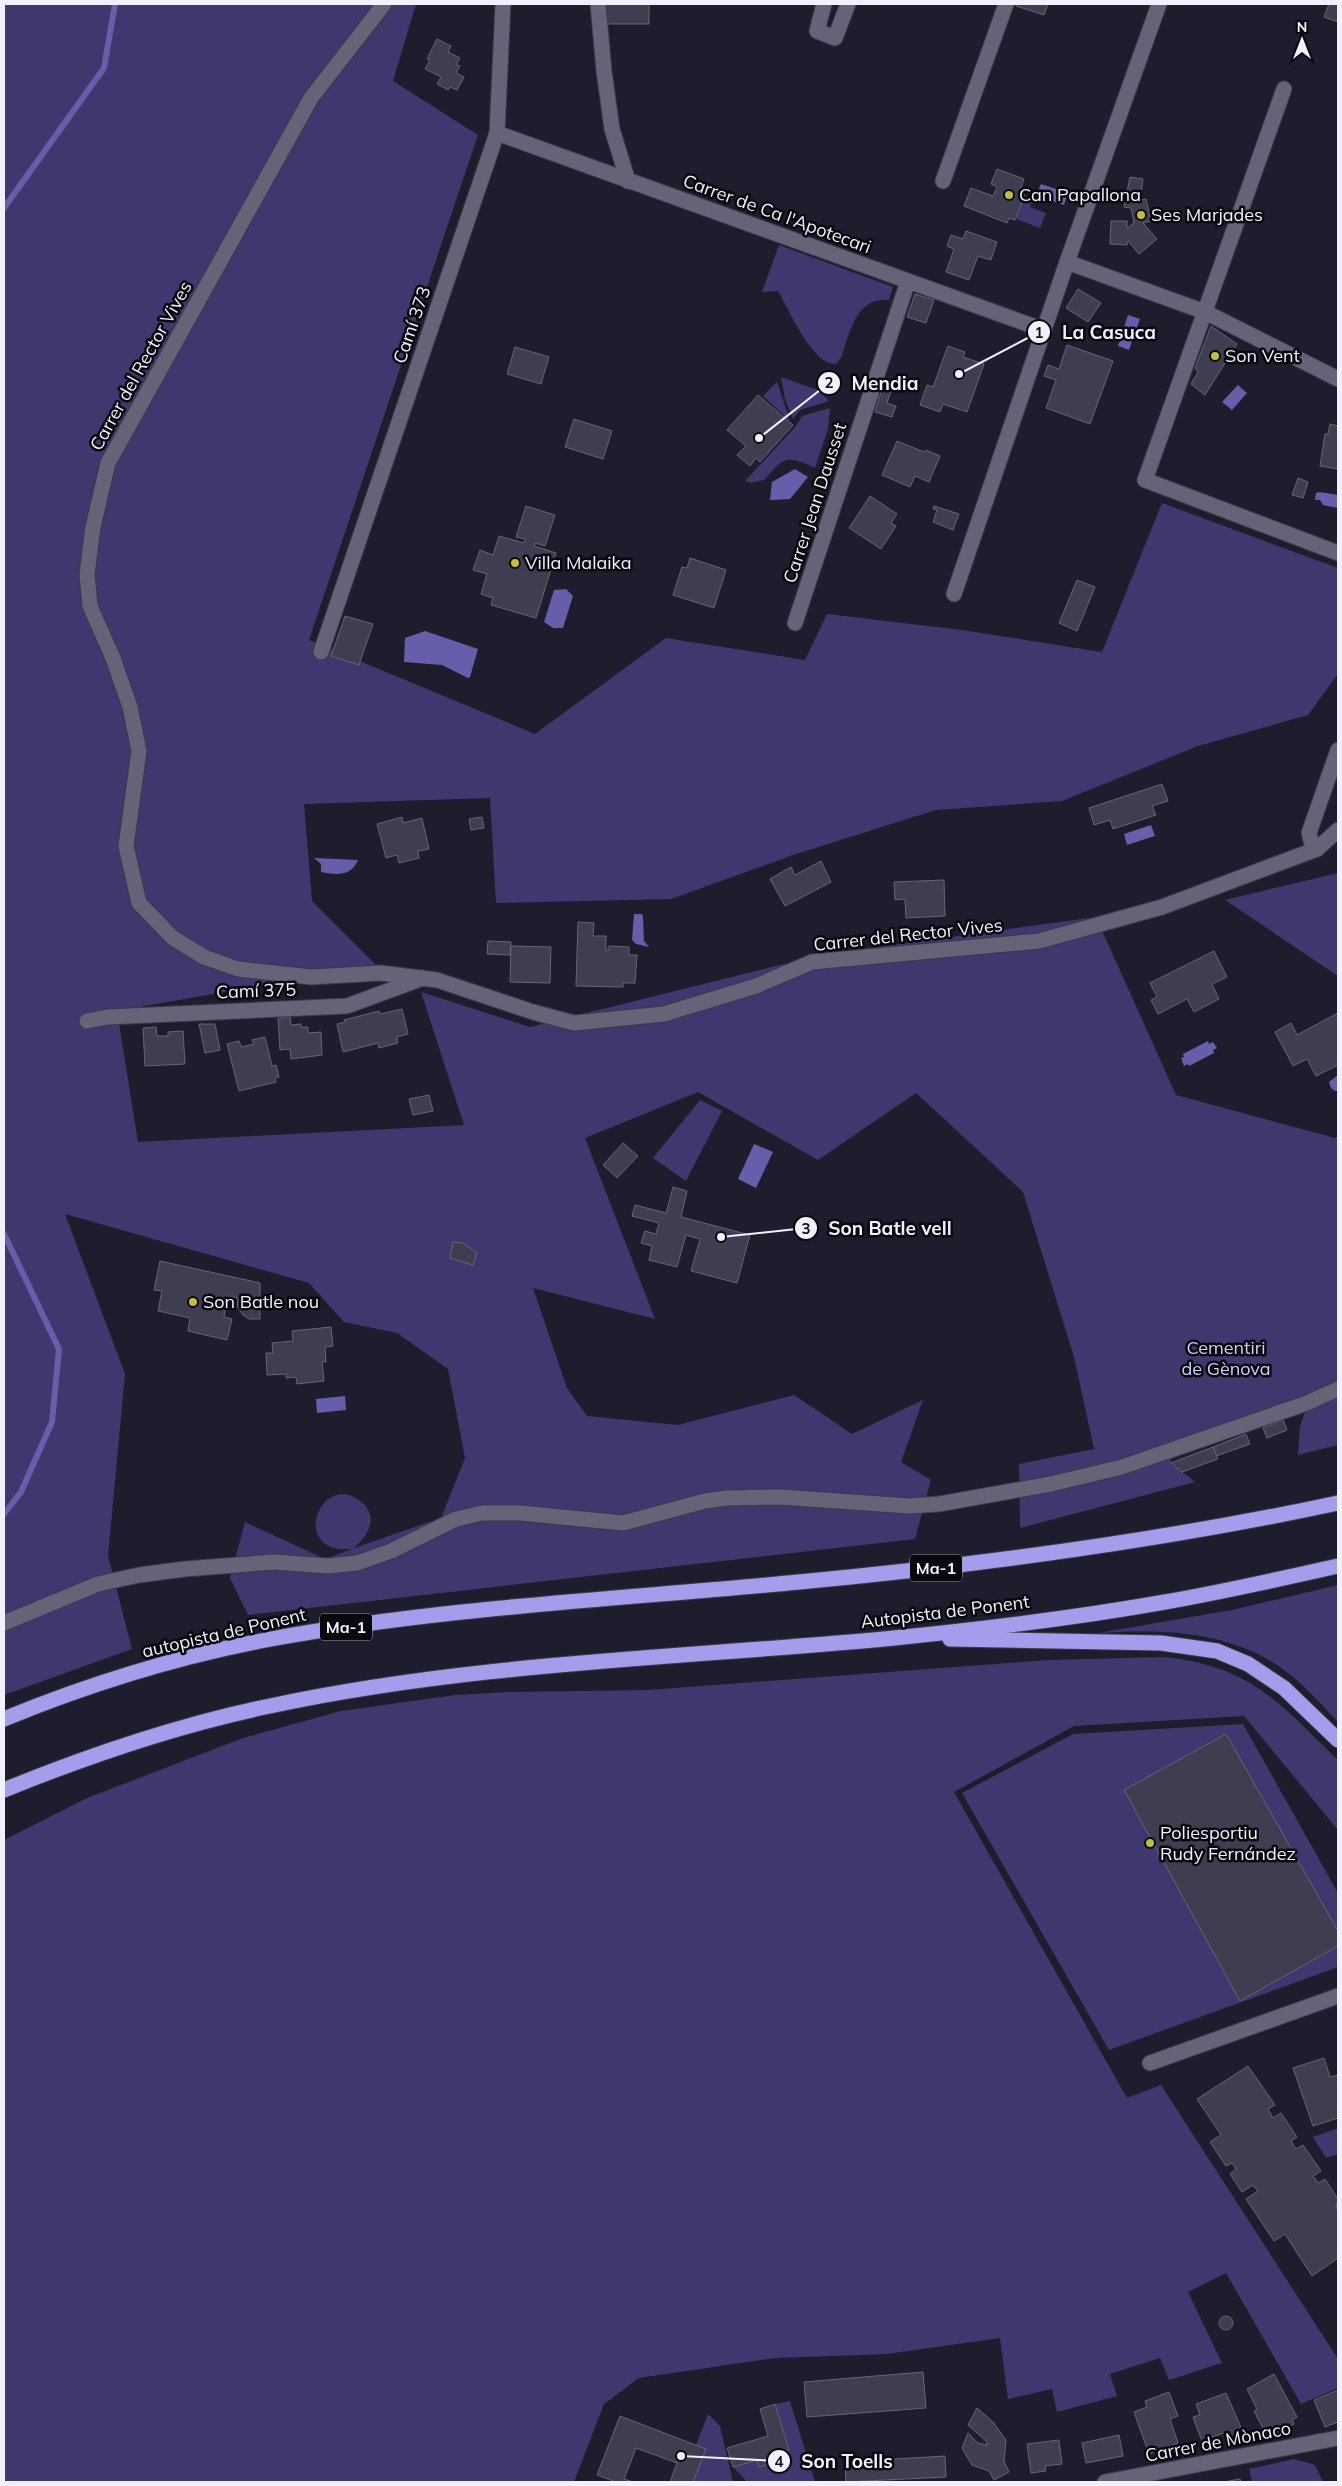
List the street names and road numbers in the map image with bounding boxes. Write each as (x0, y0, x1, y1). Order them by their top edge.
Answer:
street label: Carrer de Ca l'Apotecari (680, 169, 874, 258)
street label: Carrer del Rector Vives (84, 277, 197, 454)
street label: Camí 373 (388, 283, 435, 366)
street label: Carrer Jean Dausset (778, 420, 851, 586)
street label: Carrer del Rector Vives (812, 913, 1004, 956)
street label: Camí 375 (216, 978, 297, 1003)
road number: Ma-1 (910, 1555, 962, 1582)
street label: Autopista de Ponent (859, 1590, 1031, 1633)
street label: autopista de Ponent (140, 1602, 308, 1663)
road number: Ma-1 (320, 1614, 372, 1640)
street label: Carrer de Mònaco (1143, 2416, 1293, 2467)

